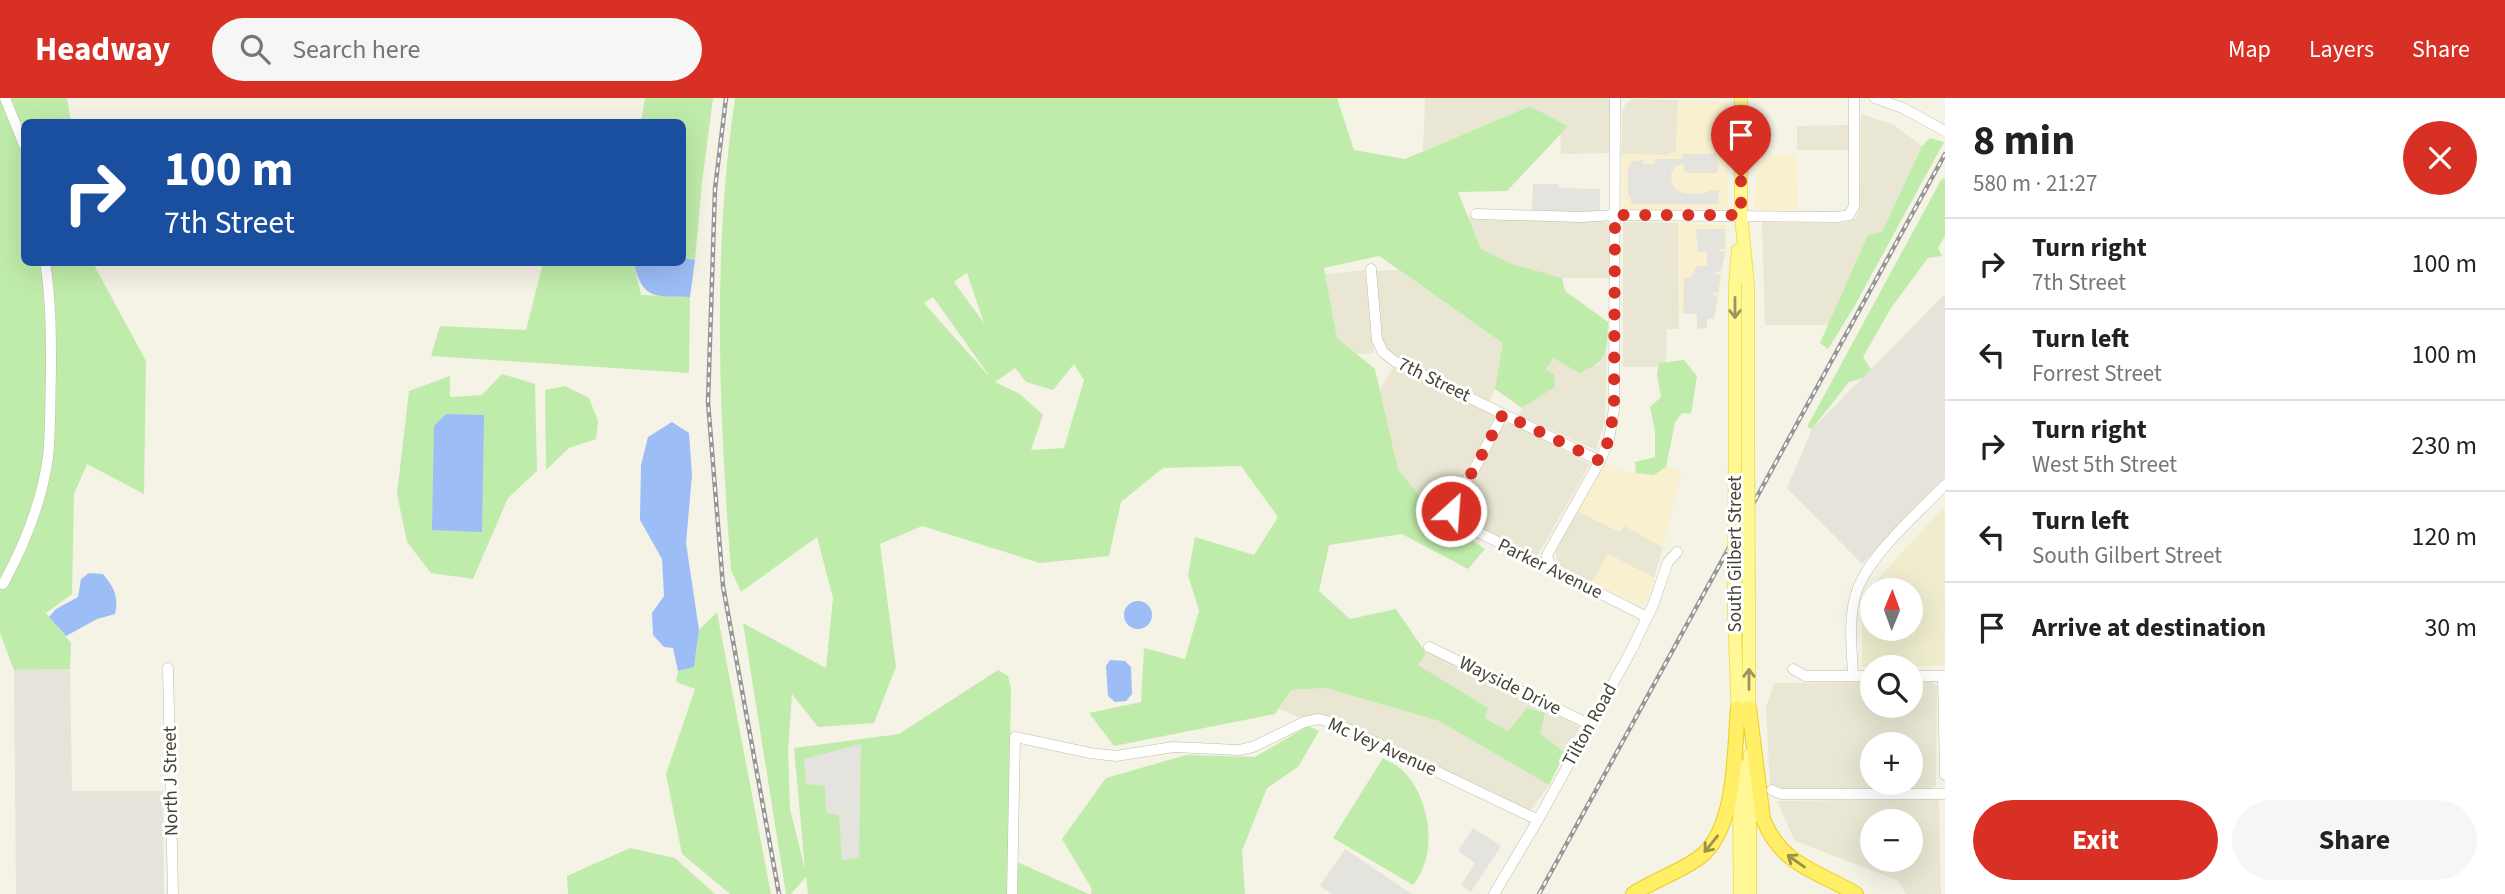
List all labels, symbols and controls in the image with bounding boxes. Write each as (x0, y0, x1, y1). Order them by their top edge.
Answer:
search box (212, 18, 702, 81)
text: Headway (35, 26, 170, 73)
icon: search (236, 30, 274, 68)
text: Search here (292, 31, 420, 68)
text: Map (2228, 32, 2271, 67)
text: Layers (2309, 32, 2374, 67)
text: Share (2412, 32, 2470, 67)
pin (1711, 105, 1771, 177)
text: 8 min (1973, 111, 2075, 171)
icon: arrive (1722, 116, 1760, 154)
button: close (2403, 121, 2477, 195)
text: 100 m (164, 135, 293, 205)
icon: right (49, 147, 140, 238)
text: 580 m · 21:27 (1973, 167, 2097, 200)
text: 7th Street (164, 200, 295, 246)
text: Turn right (2032, 229, 2147, 266)
icon: right (1973, 245, 2011, 283)
text: 100 m (2411, 245, 2477, 282)
text: 7th Street (2032, 266, 2126, 299)
one-way arrow (1728, 296, 1742, 319)
text: Turn left (2032, 320, 2129, 357)
icon: left (1973, 336, 2011, 374)
text: 100 m (2411, 336, 2477, 373)
street label: 7th Street (1393, 351, 1475, 409)
text: Forrest Street (2032, 357, 2162, 390)
text: Turn right (2032, 411, 2147, 448)
icon: right (1973, 427, 2011, 465)
text: 230 m (2411, 427, 2477, 464)
text: West 5th Street (2032, 448, 2177, 481)
position arrow (1414, 474, 1488, 548)
street label: South Gilbert Street (1722, 475, 1749, 632)
text: Turn left (2032, 502, 2129, 539)
icon: left (1973, 518, 2011, 556)
text: 120 m (2411, 518, 2477, 555)
street label: Parker Avenue (1493, 532, 1607, 606)
text: South Gilbert Street (2032, 539, 2222, 572)
north arrow (1860, 578, 1923, 640)
map controls (1860, 578, 1923, 872)
icon: arrive (1973, 609, 2011, 647)
text: Arrive at destination (2032, 609, 2266, 646)
text: 30 m (2424, 609, 2477, 646)
street label: Wayside Drive (1454, 650, 1566, 722)
button: search (1860, 655, 1923, 718)
one-way arrow (1742, 668, 1756, 691)
street label: Tilton Road (1556, 679, 1624, 771)
street label: Mc Vey Avenue (1323, 711, 1441, 783)
street label: North J Street (157, 725, 185, 836)
button: + (1860, 732, 1923, 795)
button: Exit (1973, 800, 2218, 880)
button: Share (2232, 800, 2477, 880)
button: − (1860, 809, 1923, 872)
one-way arrow (1703, 835, 1719, 853)
one-way arrow (1787, 854, 1806, 868)

